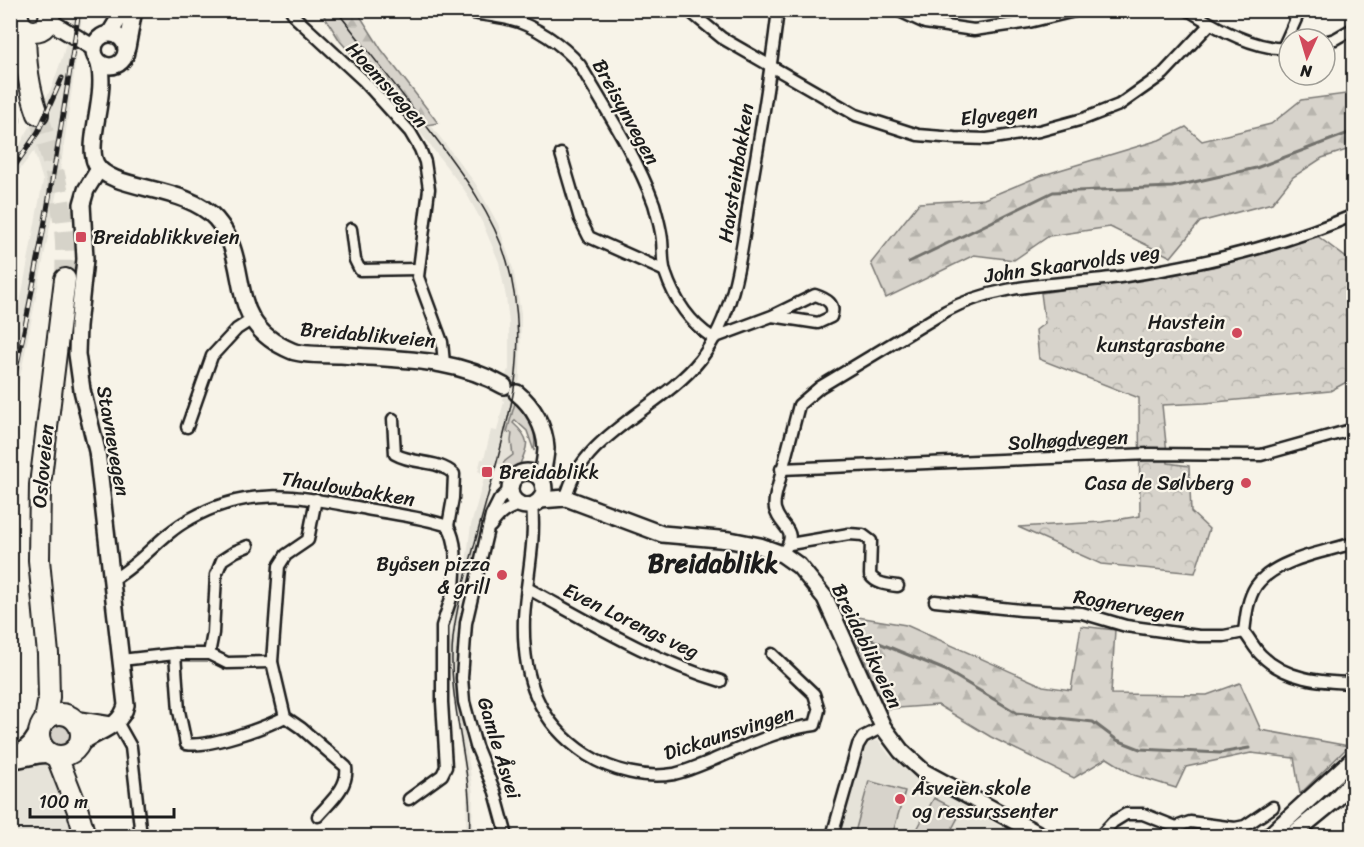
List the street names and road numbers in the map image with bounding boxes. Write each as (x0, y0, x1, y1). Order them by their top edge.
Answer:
street label: Hoemsvegen (337, 33, 437, 137)
street label: Breisynvegen (582, 52, 670, 172)
street label: Elgvegen (959, 94, 1040, 136)
street label: Havsteinbakken (708, 101, 764, 245)
street label: John Skaarvolds veg (981, 234, 1162, 294)
street label: Breidablikveien (299, 312, 437, 358)
street label: Stavnevegen (86, 383, 140, 499)
street label: Solhøgdvegen (1007, 419, 1129, 461)
street label: Osloveien (22, 422, 64, 509)
street label: Thaulowbakken (279, 461, 418, 517)
street label: Even Lorengs veg (557, 573, 705, 669)
street label: Breidablikveien (821, 577, 913, 715)
street label: Rognervegen (1071, 579, 1187, 633)
street label: Gamle Åsvei (467, 693, 531, 805)
street label: Dickaunsvingen (659, 695, 799, 771)

